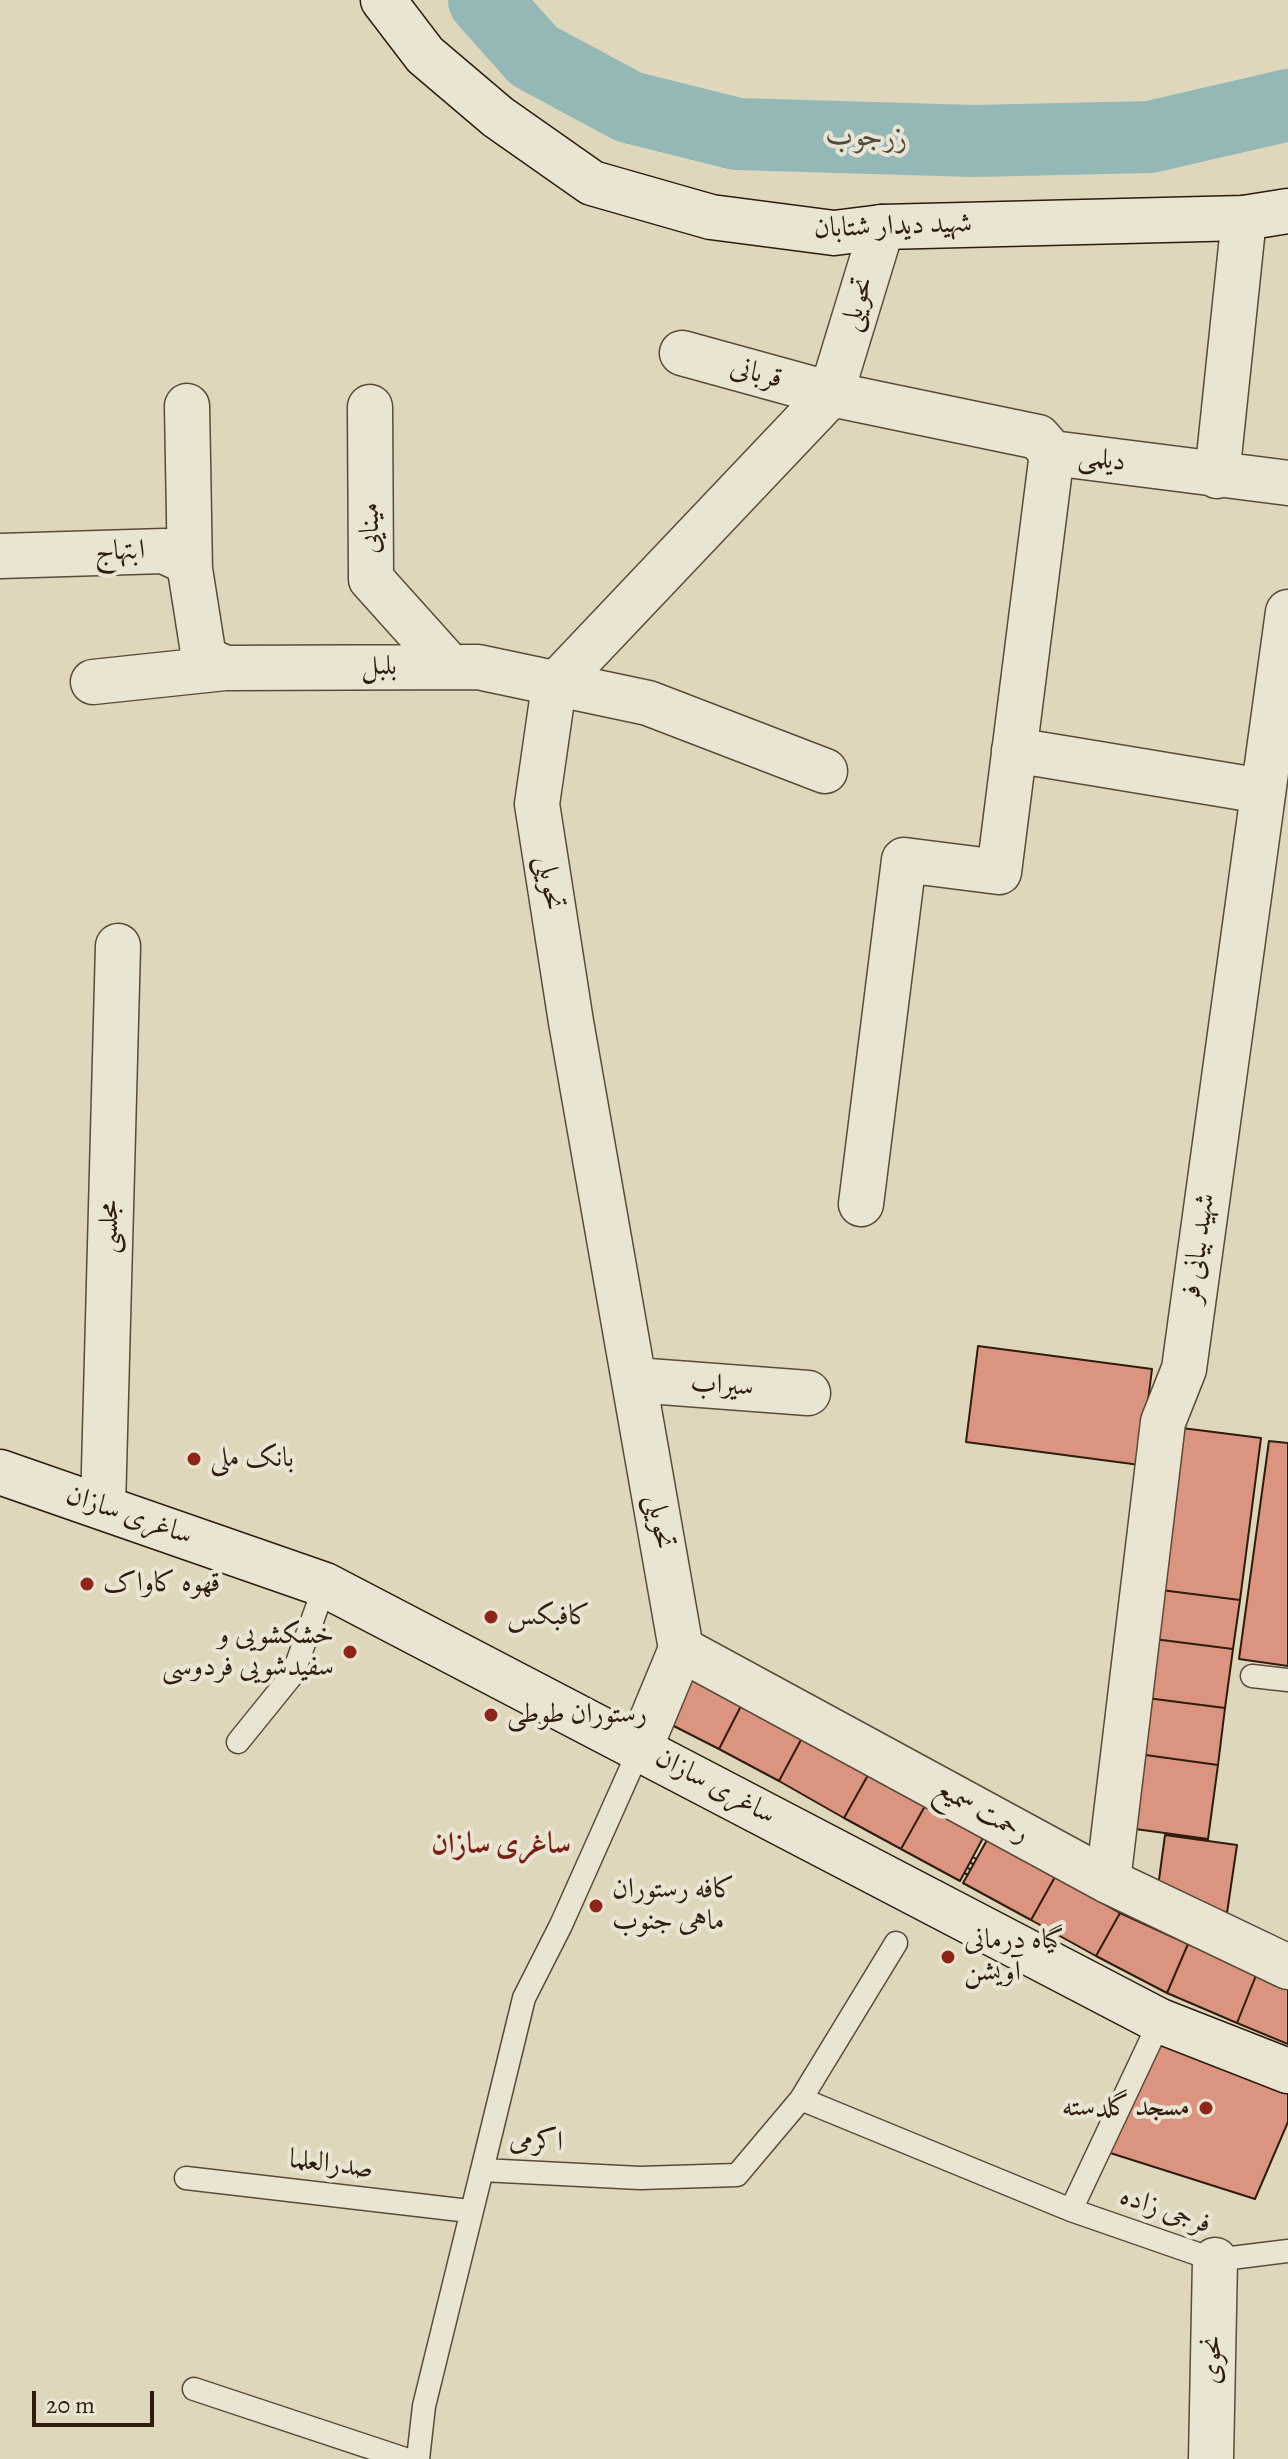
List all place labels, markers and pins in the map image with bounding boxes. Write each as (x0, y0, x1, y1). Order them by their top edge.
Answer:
place label: بانک ملی (210, 1442, 294, 1476)
marker: بانک ملی (185, 1450, 203, 1468)
place label: قهوه کاواک (103, 1567, 220, 1601)
marker: قهوه کاواک (78, 1575, 96, 1593)
place label: کافبکس (507, 1600, 590, 1634)
marker: کافبکس (482, 1608, 500, 1626)
place label: خشکشویی و سفیدشویی فردوسی (162, 1619, 334, 1685)
marker: خشکشویی و سفیدشویی فردوسی (341, 1643, 359, 1661)
place label: رستوران طوطی (507, 1698, 647, 1732)
marker: رستوران طوطی (482, 1706, 500, 1724)
place label: کافه رستوران ماهی جنوب (612, 1873, 735, 1939)
marker: کافه رستوران ماهی جنوب (587, 1897, 605, 1915)
place label: گیاه درمانی آویشن (964, 1924, 1064, 1990)
marker: گیاه درمانی آویشن (939, 1948, 957, 1966)
place label: مسجد گلدسته (1062, 2091, 1190, 2125)
marker: مسجد گلدسته (1197, 2099, 1215, 2117)

